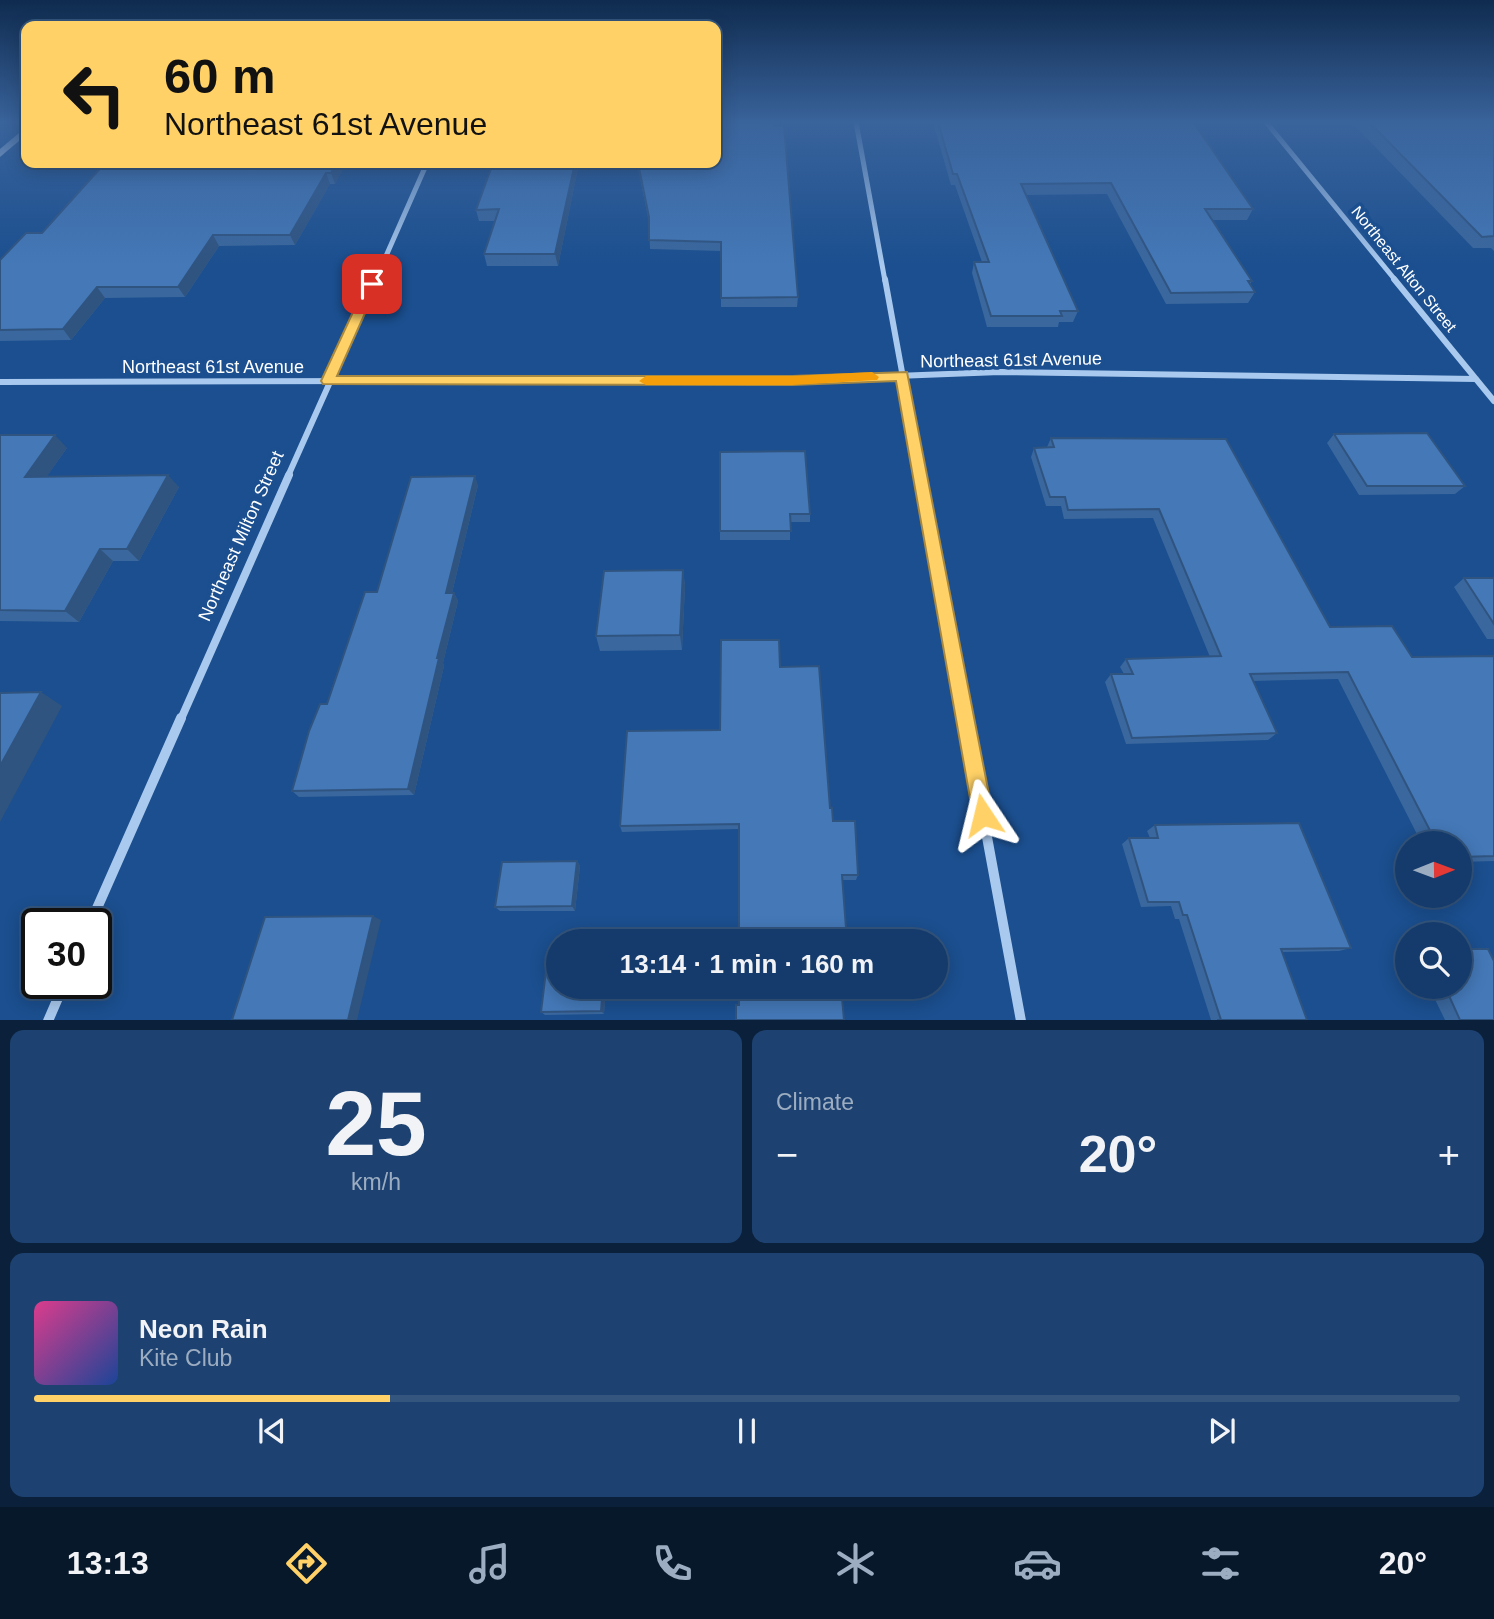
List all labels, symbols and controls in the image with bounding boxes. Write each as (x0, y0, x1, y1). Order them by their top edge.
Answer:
icon: left (49, 49, 140, 140)
text: 60 m (164, 49, 276, 103)
text: Northeast 61st Avenue (164, 106, 487, 142)
street label: Northeast Alton Street (1348, 203, 1460, 336)
pin (342, 254, 402, 314)
icon: arrive (353, 265, 391, 303)
street label: Northeast 61st Avenue (920, 348, 1102, 372)
street label: Northeast 61st Avenue (122, 357, 304, 377)
street label: Northeast Milton Street (194, 448, 288, 624)
position arrow (946, 778, 1020, 852)
north arrow (1395, 831, 1472, 908)
map controls (1395, 831, 1472, 999)
speed limit sign: 30 (21, 908, 112, 999)
button: search (1395, 922, 1472, 999)
text: 13:14 · 1 min · 160 m (620, 949, 874, 979)
text: 25 (325, 1073, 427, 1174)
text: Climate (776, 1089, 854, 1115)
text: 20° (1079, 1125, 1157, 1183)
text: − (776, 1134, 798, 1176)
text: + (1438, 1134, 1460, 1176)
text: km/h (351, 1169, 401, 1195)
text: Neon Rain (139, 1314, 268, 1344)
text: Kite Club (139, 1345, 232, 1371)
icon: previous (253, 1412, 291, 1450)
icon: pause (728, 1412, 766, 1450)
icon: next (1203, 1412, 1241, 1450)
icon: directions (282, 1539, 331, 1588)
icon: music (465, 1539, 514, 1588)
icon: phone (648, 1539, 697, 1588)
icon: climate (831, 1539, 880, 1588)
icon: car (1013, 1539, 1062, 1588)
icon: filters (1196, 1539, 1245, 1588)
text: 13:13 (67, 1545, 149, 1581)
text: 20° (1379, 1545, 1427, 1581)

